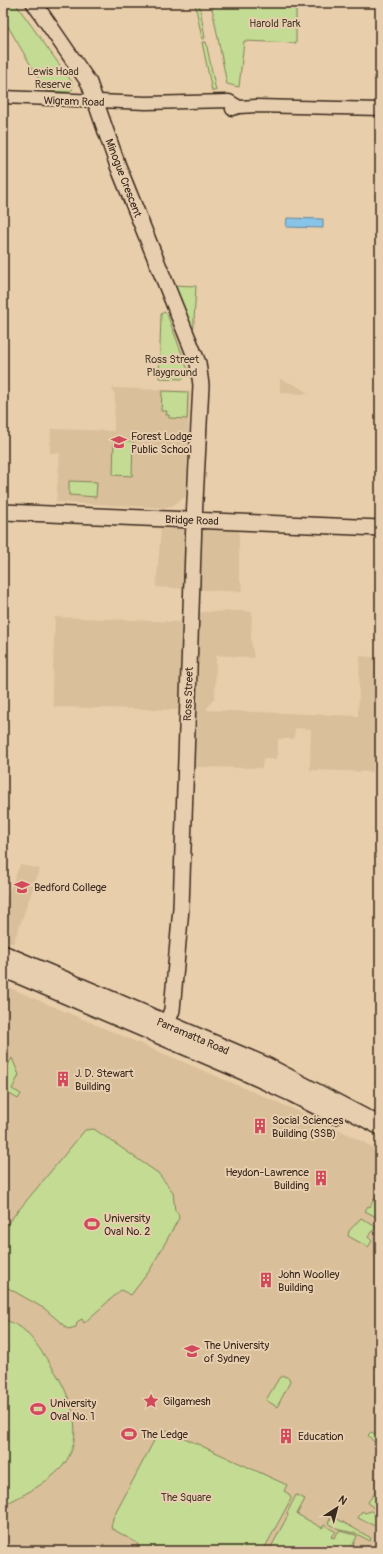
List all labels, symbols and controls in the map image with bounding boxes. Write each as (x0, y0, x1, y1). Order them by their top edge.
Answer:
park label: Harold Park (249, 17, 301, 30)
park label: Lewis Hoad Reserve (27, 65, 79, 91)
street label: Wigram Road (43, 94, 105, 109)
street label: Minogue Crescent (103, 137, 145, 220)
park label: Ross Street Playground (145, 353, 200, 379)
place label: Forest Lodge Public School (131, 430, 193, 456)
school or university icon: Forest Lodge Public School (110, 433, 128, 451)
street label: Bridge Road (165, 513, 219, 528)
street label: Ross Street (181, 666, 196, 721)
school or university icon: Bedford College (13, 878, 31, 896)
place label: Bedford College (34, 881, 107, 894)
street label: Parramatta Road (155, 1015, 231, 1058)
place label: J. D. Stewart Building (75, 1067, 134, 1093)
building icon: J. D. Stewart Building (54, 1070, 72, 1088)
place label: Social Sciences Building (SSB) (272, 1114, 343, 1140)
building icon: Social Sciences Building (SSB) (251, 1117, 269, 1135)
place label: Heydon-Lawrence Building (226, 1166, 310, 1192)
building icon: Heydon-Lawrence Building (312, 1169, 330, 1187)
place label: University Oval No. 2 (104, 1212, 150, 1238)
sports icon: University Oval No. 2 (83, 1215, 101, 1233)
place label: John Woolley Building (278, 1268, 340, 1294)
building icon: John Woolley Building (257, 1271, 275, 1289)
place label: The University of Sydney (204, 1339, 269, 1365)
school or university icon: The University of Sydney (183, 1342, 201, 1360)
place icon: Gilgamesh (142, 1392, 160, 1410)
place label: Gilgamesh (163, 1395, 211, 1408)
place label: University Oval No. 1 (50, 1397, 96, 1423)
sports icon: University Oval No. 1 (29, 1400, 47, 1418)
sports icon: The Ledge (120, 1425, 138, 1443)
building icon: Education (277, 1427, 295, 1445)
place label: The Ledge (141, 1428, 189, 1441)
place label: Education (298, 1430, 343, 1443)
north arrow (317, 1488, 357, 1528)
park label: The Square (161, 1491, 212, 1504)
text: N (336, 1493, 350, 1508)

